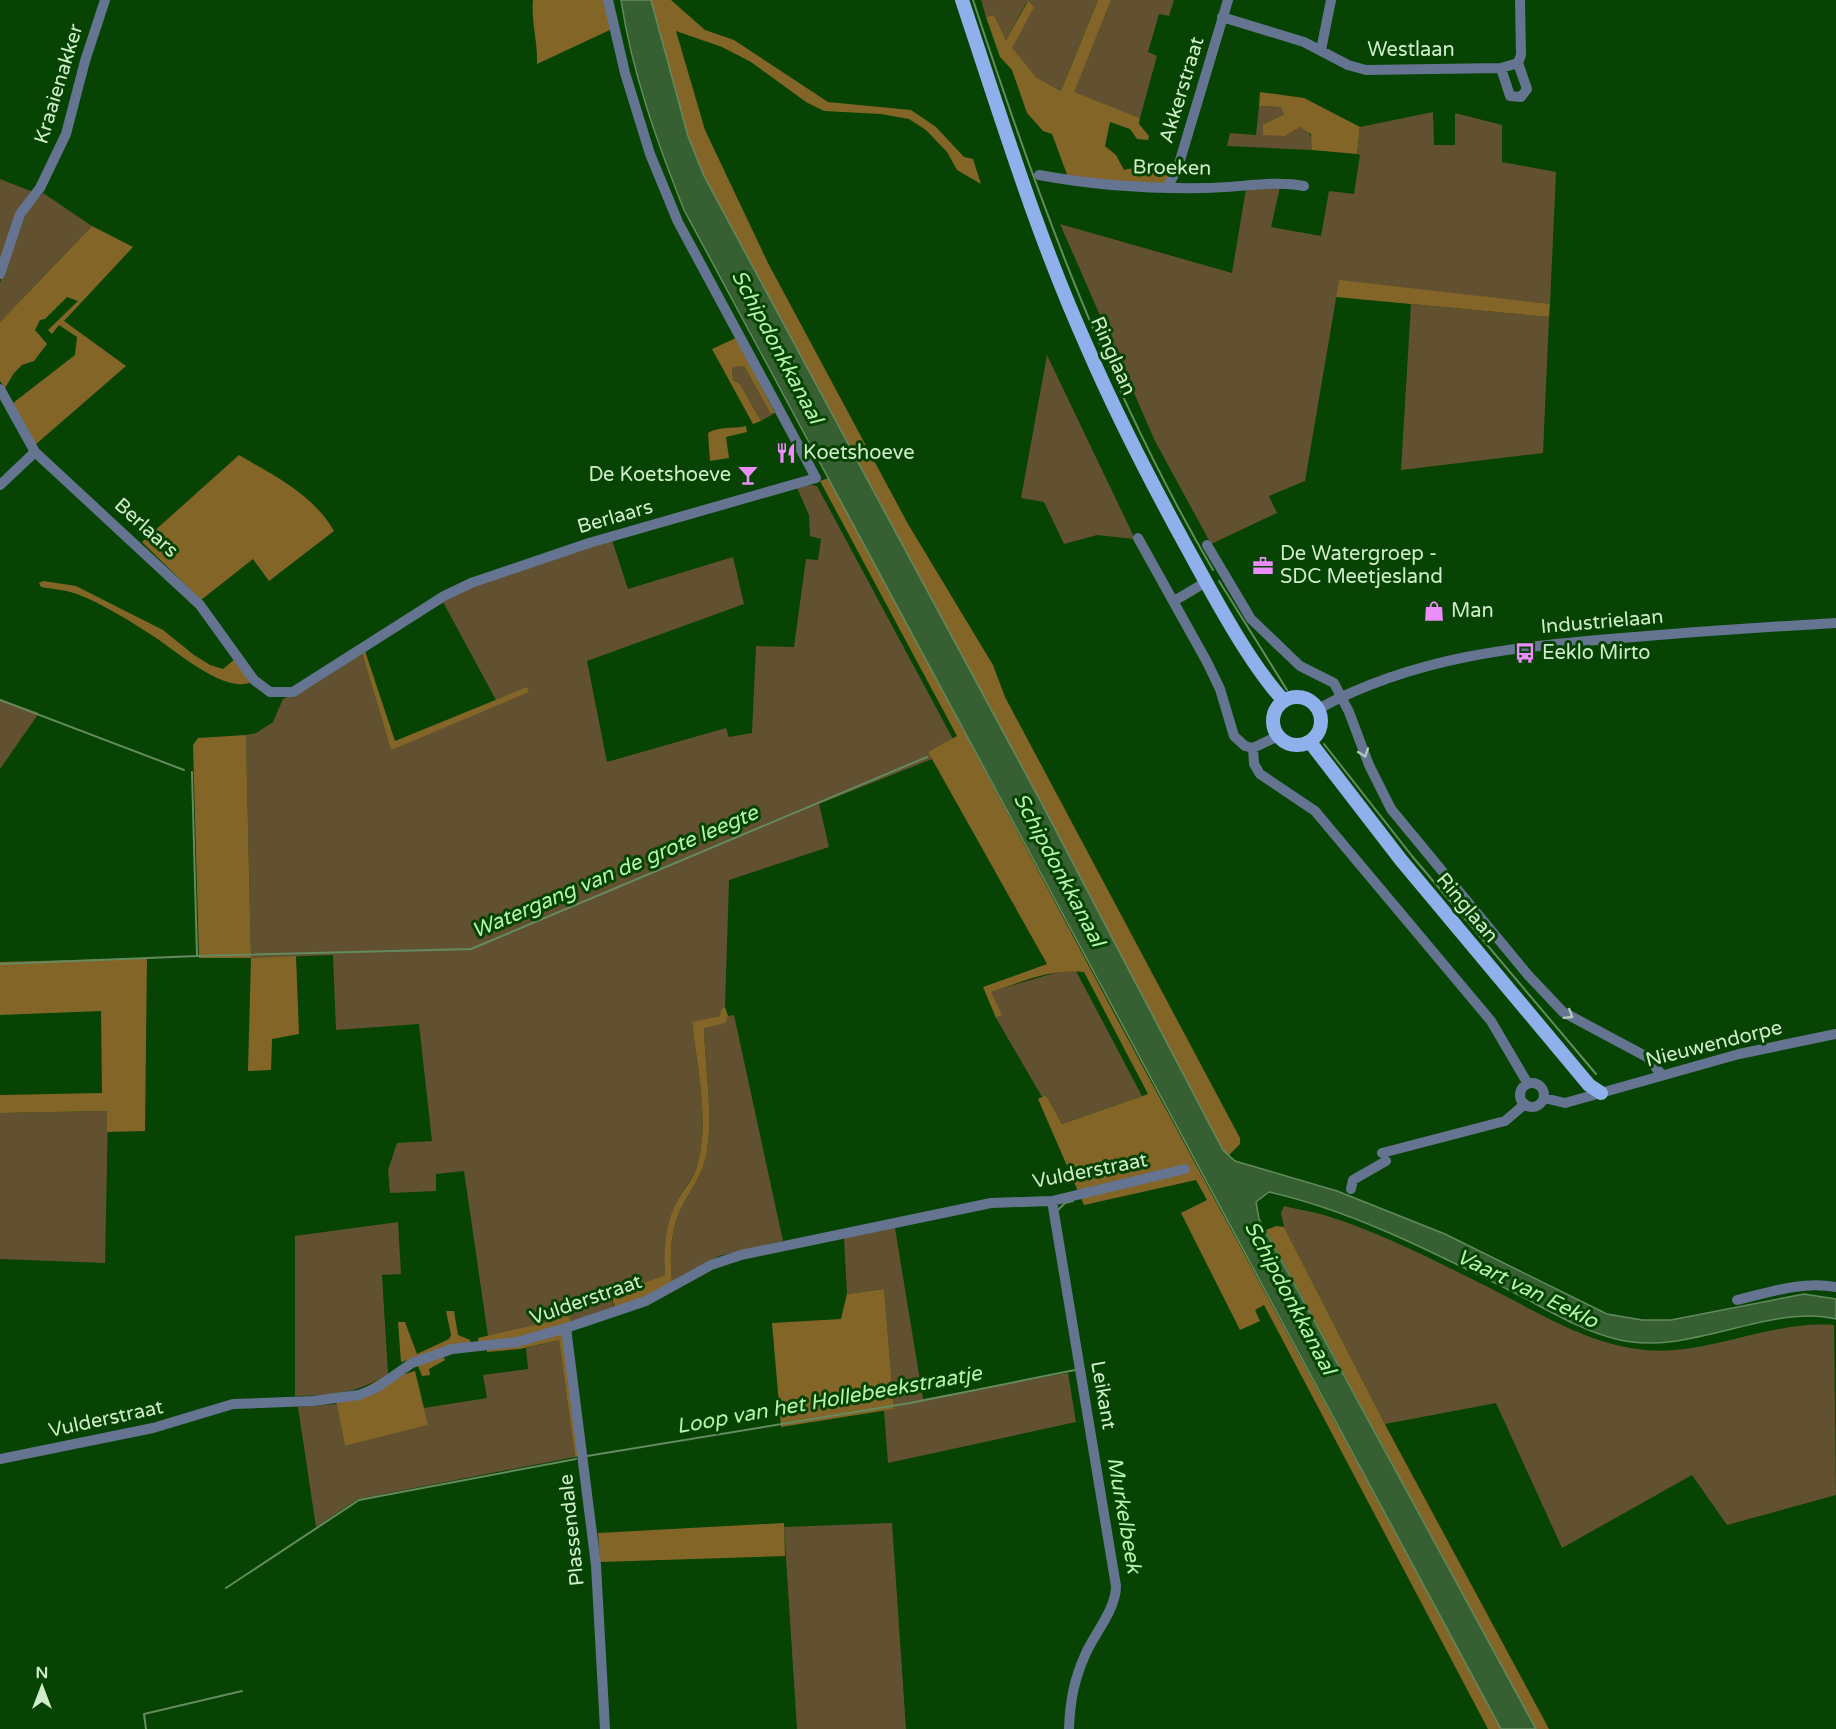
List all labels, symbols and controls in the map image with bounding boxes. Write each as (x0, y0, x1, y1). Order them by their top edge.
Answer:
street label: Kraaienakker (29, 21, 89, 147)
street label: Akkerstraat (1154, 34, 1210, 146)
street label: Westlaan (1367, 38, 1455, 62)
street label: Broeken (1132, 155, 1212, 181)
water label: Schipdonkkanaal (726, 266, 829, 431)
street label: Ringlaan (1085, 313, 1141, 399)
restaurant icon: Koetshoeve (774, 441, 798, 465)
place label: Koetshoeve (803, 441, 914, 465)
place label: De Koetshoeve (588, 463, 731, 487)
bar icon: De Koetshoeve (736, 463, 760, 487)
street label: Berlaars (109, 493, 183, 563)
street label: Berlaars (574, 495, 656, 539)
place label: De Watergroep - SDC Meetjesland (1280, 542, 1443, 589)
office icon: De Watergroep - SDC Meetjesland (1251, 554, 1275, 578)
shop icon: Man (1422, 599, 1446, 623)
place label: Man (1451, 599, 1494, 623)
street label: Industrielaan (1540, 605, 1664, 639)
bus stop icon: Eeklo Mirto (1513, 641, 1537, 665)
place label: Eeklo Mirto (1542, 641, 1650, 665)
one-way arrow (1356, 747, 1369, 758)
water label: Schipdonkkanaal (1008, 789, 1111, 954)
water label: Watergang van de grote leegte (468, 800, 763, 944)
street label: Ringlaan (1431, 868, 1503, 948)
one-way arrow (1563, 1007, 1573, 1019)
street label: Nieuwendorpe (1643, 1015, 1785, 1073)
street label: Vulderstraat (1031, 1148, 1150, 1194)
water label: Schipdonkkanaal (1239, 1217, 1342, 1382)
water label: Vaart van Eeklo (1452, 1244, 1603, 1335)
street label: Vulderstraat (527, 1270, 645, 1330)
street label: Leikant (1085, 1359, 1121, 1432)
water label: Loop van het Hollebeekstraatje (675, 1361, 985, 1439)
street label: Vulderstraat (47, 1395, 166, 1443)
water label: Murkelbeek (1101, 1455, 1147, 1577)
street label: Plassendale (554, 1473, 590, 1587)
north arrow (12, 1657, 72, 1717)
text: N (36, 1663, 48, 1683)

